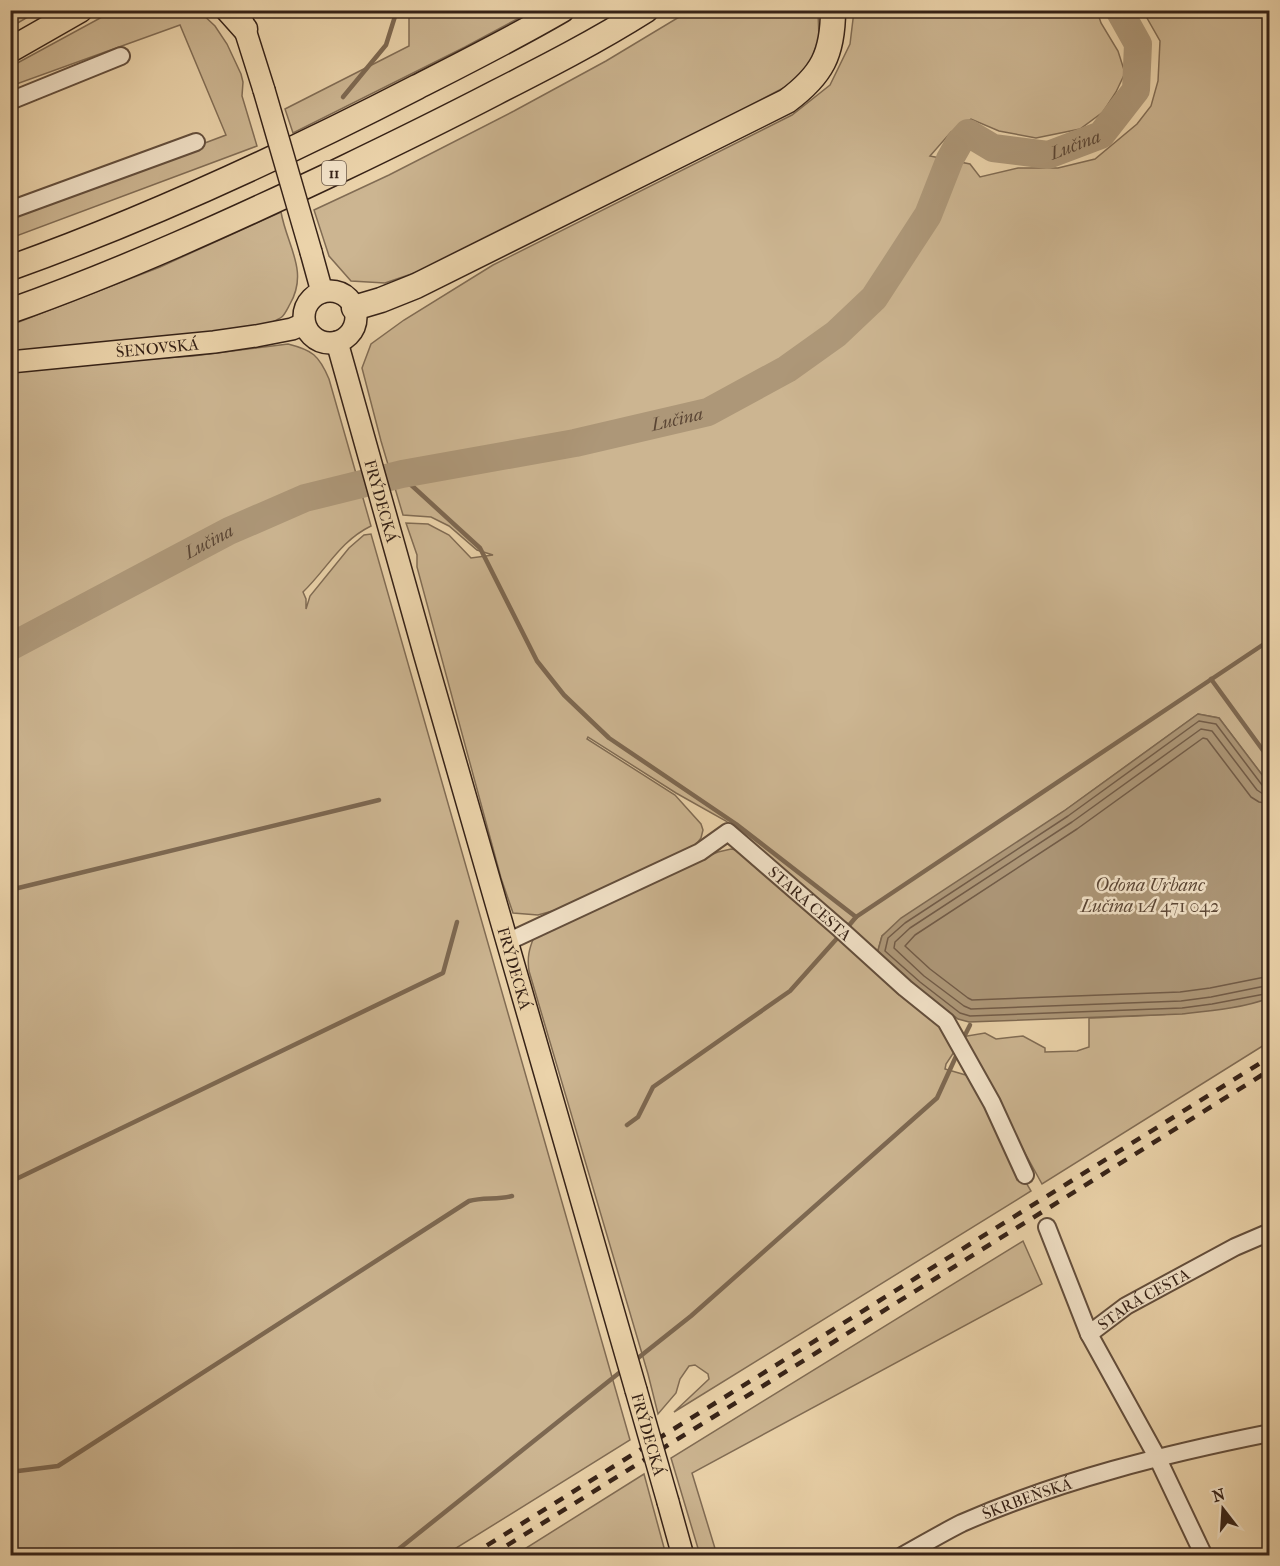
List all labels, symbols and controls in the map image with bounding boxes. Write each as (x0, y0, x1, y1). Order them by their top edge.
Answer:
water label: Lučina (1045, 126, 1104, 165)
road number: 11 (322, 161, 346, 185)
street label: ŠENOVSKÁ (115, 333, 200, 362)
water label: Lučina (647, 404, 705, 436)
street label: FRÝDECKÁ (360, 458, 403, 545)
water label: Lučina (179, 521, 237, 565)
street label: STARÁ CESTA (764, 862, 856, 945)
water label: Odona Urbanc Lučina 1A 471 042 (1079, 875, 1219, 917)
street label: FRÝDECKÁ (493, 925, 536, 1012)
street label: STARÁ CESTA (1094, 1264, 1193, 1334)
street label: FRÝDECKÁ (627, 1391, 670, 1478)
street label: ŠKRBEŇSKÁ (979, 1473, 1075, 1523)
north arrow (1193, 1479, 1253, 1539)
text: N (1210, 1484, 1228, 1506)

